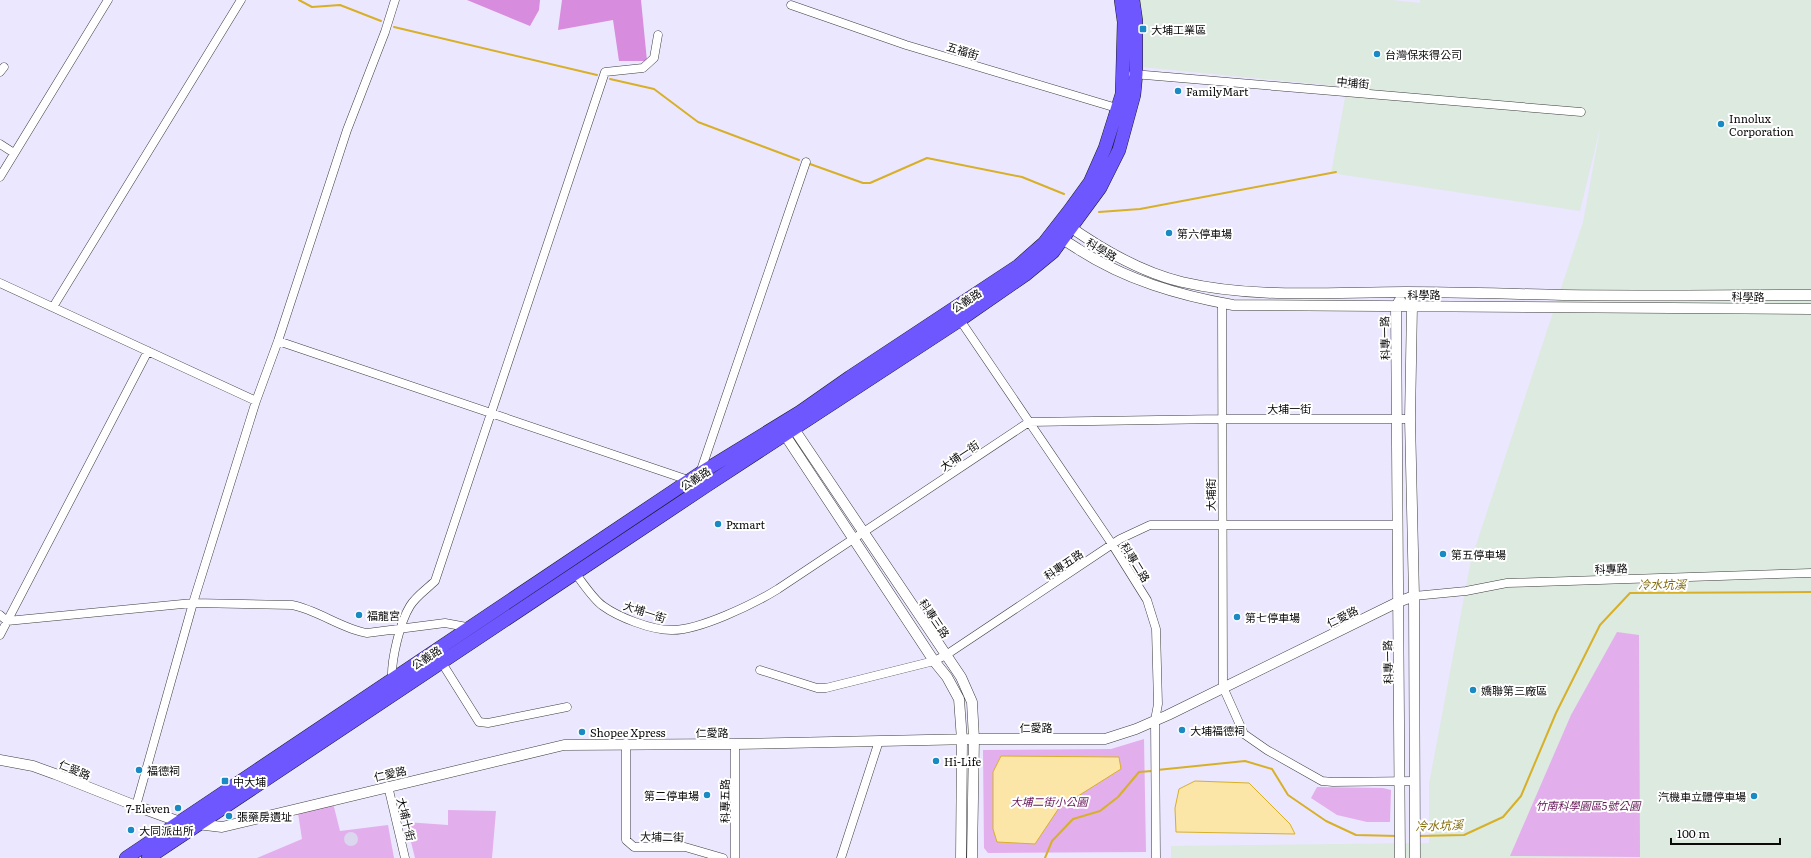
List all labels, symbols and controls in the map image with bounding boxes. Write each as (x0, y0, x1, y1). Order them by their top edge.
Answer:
place label: 大埔工業區 (1151, 21, 1206, 37)
marker: 大埔工業區 (1138, 24, 1148, 34)
street label: 五福街 (945, 38, 981, 62)
place label: 台灣保來得公司 (1385, 46, 1462, 62)
marker: 台灣保來得公司 (1372, 49, 1382, 59)
street label: 中埔街 (1336, 73, 1370, 91)
place label: FamilyMart (1186, 83, 1249, 99)
marker: FamilyMart (1173, 86, 1183, 96)
place label: Innolux Corporation (1729, 110, 1794, 139)
marker: Innolux Corporation (1716, 119, 1726, 129)
place label: 第六停車場 (1177, 225, 1232, 241)
marker: 第六停車場 (1164, 228, 1174, 238)
street label: 科學路 (1084, 234, 1120, 264)
street label: 公義路 (948, 284, 984, 316)
street label: 科學路 (1408, 286, 1441, 302)
street label: 科學路 (1731, 288, 1765, 304)
street label: 科專一路 (1376, 316, 1392, 360)
street label: 大埔一街 (1267, 400, 1311, 416)
street label: 大埔一街 (936, 436, 982, 474)
street label: 公義路 (677, 462, 713, 494)
street label: 大埔街 (1202, 479, 1218, 512)
place label: Pxmart (726, 516, 766, 532)
marker: Pxmart (713, 519, 723, 529)
street label: 科專二路 (1118, 539, 1154, 585)
street label: 科專五路 (1040, 545, 1086, 583)
place label: 第五停車場 (1451, 546, 1506, 562)
marker: 第五停車場 (1438, 549, 1448, 559)
street label: 科專路 (1594, 559, 1628, 577)
water label: 冷水坑溪 (1638, 575, 1688, 593)
street label: 科專三路 (916, 595, 954, 641)
street label: 大埔一街 (622, 597, 668, 625)
street label: 仁愛路 (1324, 602, 1360, 630)
place label: 福龍宮 (367, 607, 400, 623)
place label: 第七停車場 (1245, 609, 1300, 625)
marker: 福龍宮 (354, 610, 364, 620)
marker: 第七停車場 (1232, 612, 1242, 622)
street label: 科專一路 (1379, 640, 1395, 684)
street label: 公義路 (408, 641, 444, 673)
place label: 嬌聯第三廠區 (1481, 682, 1547, 698)
marker: 嬌聯第三廠區 (1468, 685, 1478, 695)
street label: 仁愛路 (1020, 719, 1053, 735)
place label: 大埔福德祠 (1190, 722, 1245, 738)
place label: Shopee Xpress (590, 724, 666, 740)
street label: 仁愛路 (696, 724, 729, 740)
marker: 大埔福德祠 (1177, 725, 1187, 735)
marker: Shopee Xpress (577, 727, 587, 737)
place label: Hi-Life (944, 753, 982, 769)
street label: 仁愛路 (57, 755, 93, 783)
marker: Hi-Life (931, 756, 941, 766)
street label: 仁愛路 (372, 761, 408, 785)
place label: 福德祠 (147, 762, 180, 778)
marker: 福德祠 (134, 765, 144, 775)
place label: 中大埔 (233, 773, 266, 789)
marker: 中大埔 (220, 776, 230, 786)
street label: 科專五路 (716, 779, 732, 823)
place label: 第二停車場 (644, 787, 699, 803)
place label: 汽機車立體停車場 (1658, 788, 1746, 804)
marker: 第二停車場 (702, 790, 712, 800)
marker: 汽機車立體停車場 (1749, 791, 1759, 801)
park label: 大埔二街小公園 (1011, 793, 1089, 809)
street label: 大埔十街 (394, 796, 420, 842)
park label: 竹南科學園區5號公園 (1536, 797, 1642, 813)
place label: 7-Eleven (126, 800, 170, 816)
marker: 7-Eleven (173, 803, 183, 813)
place label: 張藥房遺址 (237, 808, 292, 824)
marker: 張藥房遺址 (224, 811, 234, 821)
water label: 冷水坑溪 (1415, 815, 1465, 835)
scale bar (1671, 820, 1780, 846)
place label: 大同派出所 (139, 822, 194, 838)
text: 100 m (1677, 824, 1710, 842)
marker: 大同派出所 (126, 825, 136, 835)
street label: 大埔二街 (640, 828, 684, 844)

